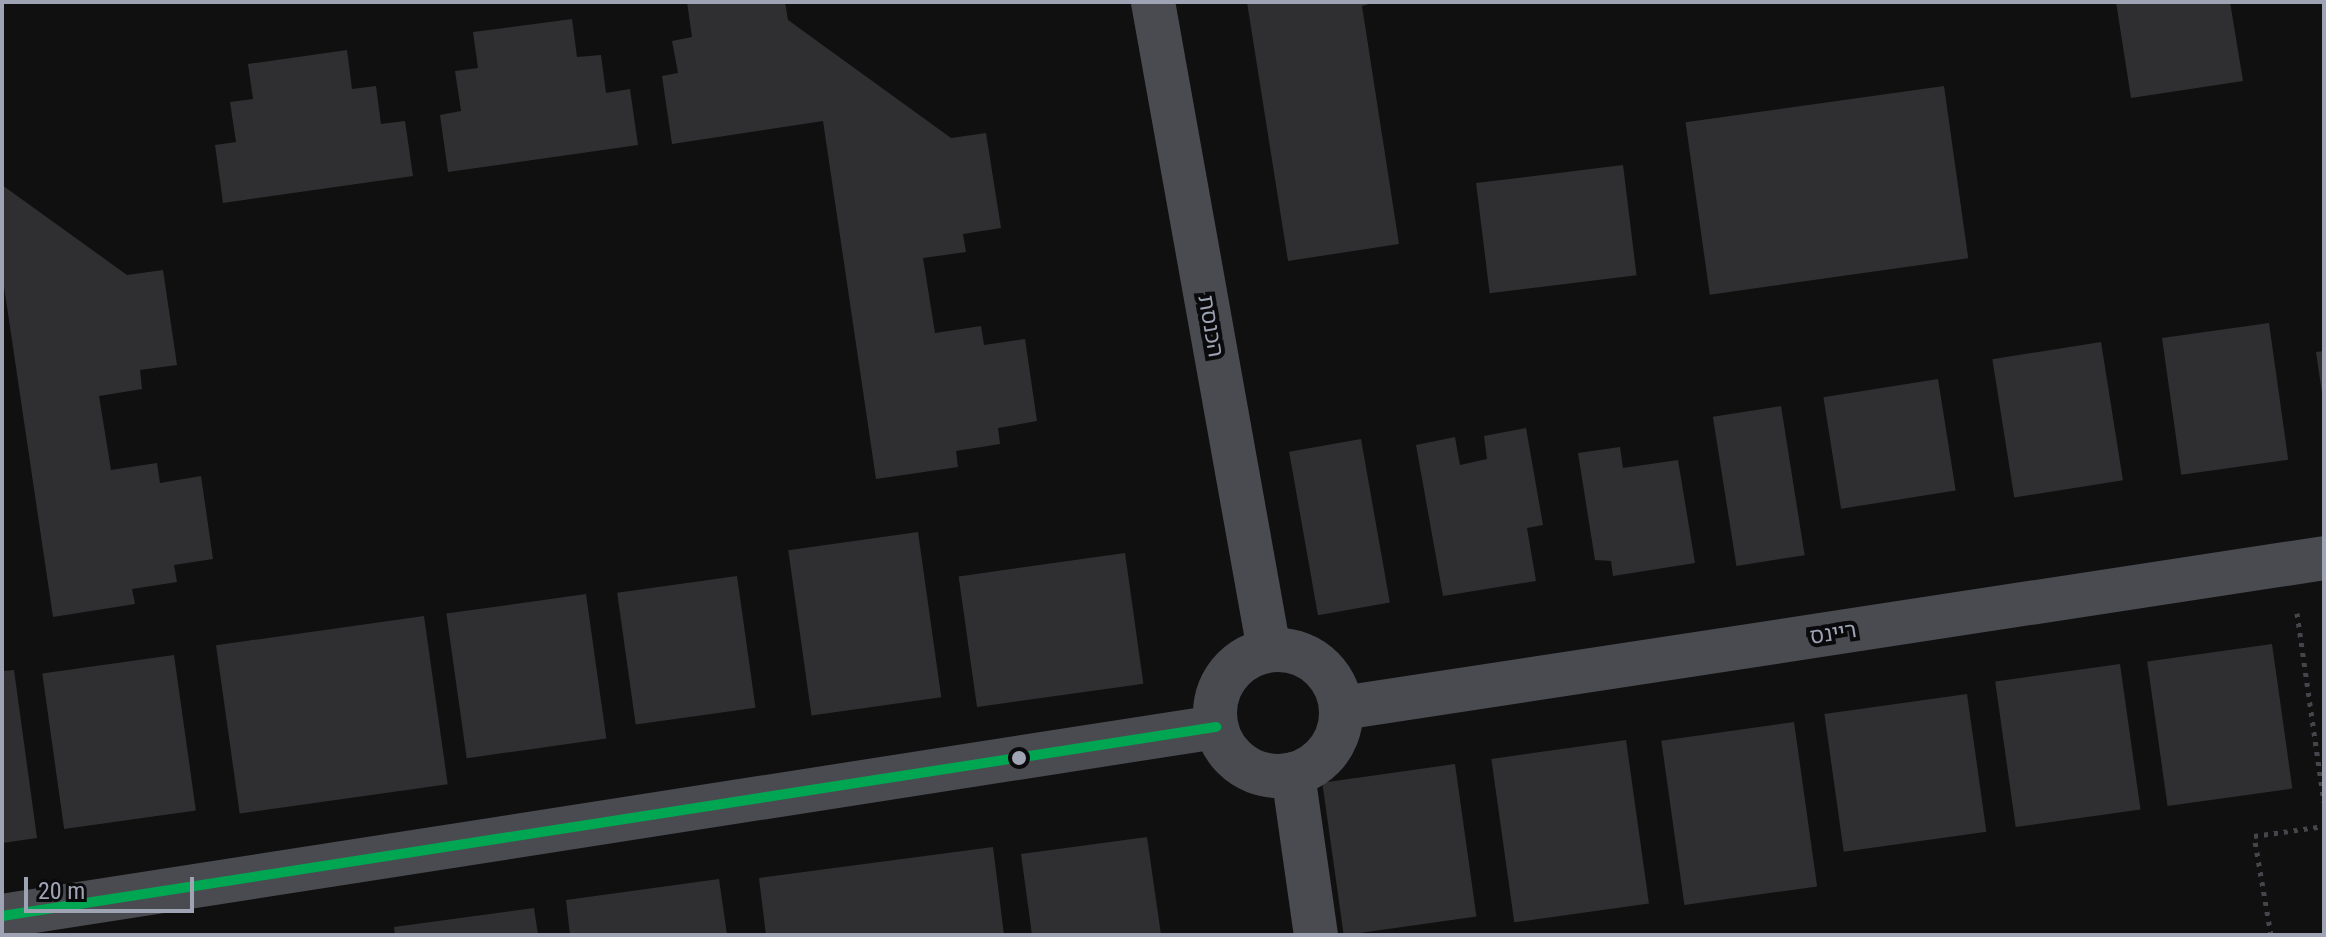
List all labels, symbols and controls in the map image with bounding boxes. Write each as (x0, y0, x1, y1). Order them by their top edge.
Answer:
street label: הכנסת (1193, 293, 1229, 359)
street label: ריינס (1808, 616, 1858, 650)
unlabelled marker (1011, 750, 1027, 766)
scale bar (28, 861, 198, 911)
text: 20 m (38, 877, 85, 905)

